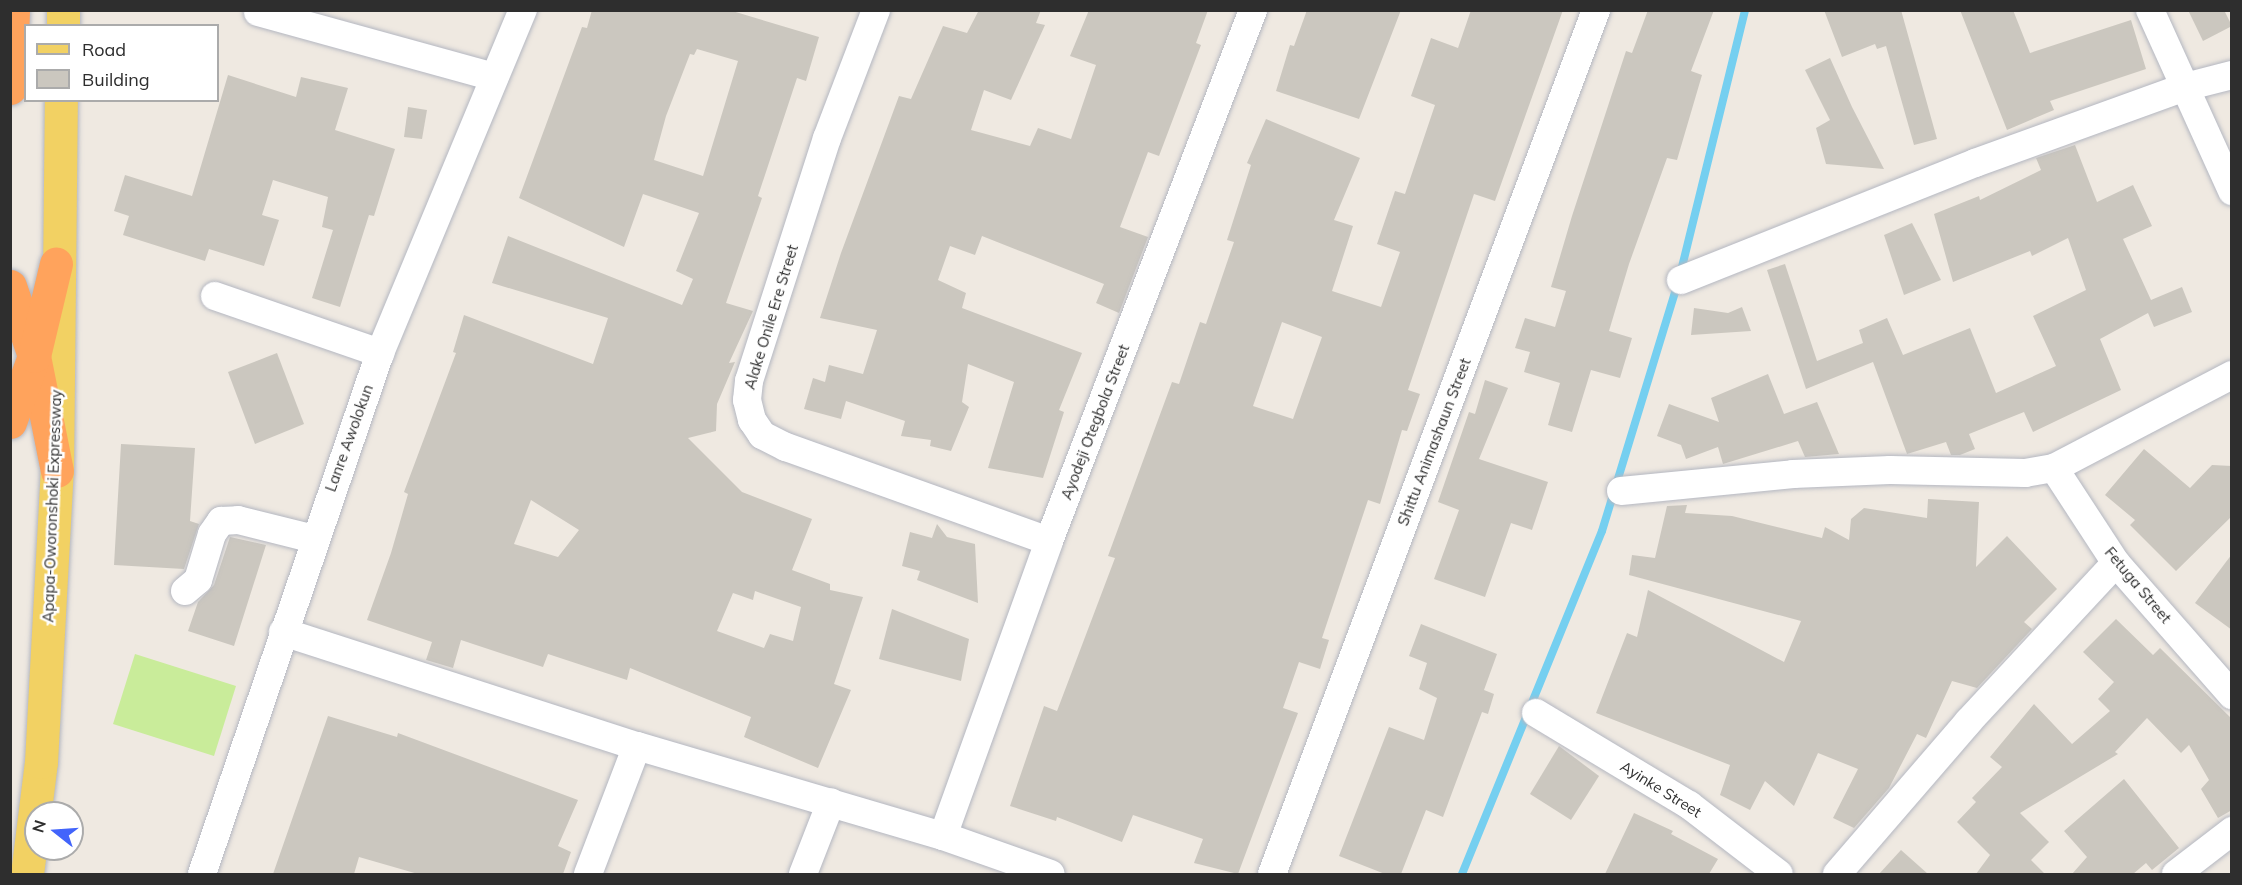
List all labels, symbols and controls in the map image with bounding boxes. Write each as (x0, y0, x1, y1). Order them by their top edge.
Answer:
legend (24, 24, 219, 102)
text: Road (82, 38, 126, 61)
text: Building (82, 68, 150, 91)
street label: Alake Onile Ere Street (740, 242, 802, 392)
street label: Ayodeji Otegbola Street (1057, 342, 1133, 502)
street label: Shittu Animashaun Street (1394, 356, 1474, 528)
street label: Lanre Awolokun (321, 382, 377, 494)
street label: Apapa-Oworonshoki Expressway (39, 389, 65, 623)
street label: Fetuga Street (2101, 543, 2175, 627)
street label: Ayinke Street (1617, 757, 1705, 821)
north arrow (24, 801, 84, 861)
text: N (27, 818, 50, 835)

